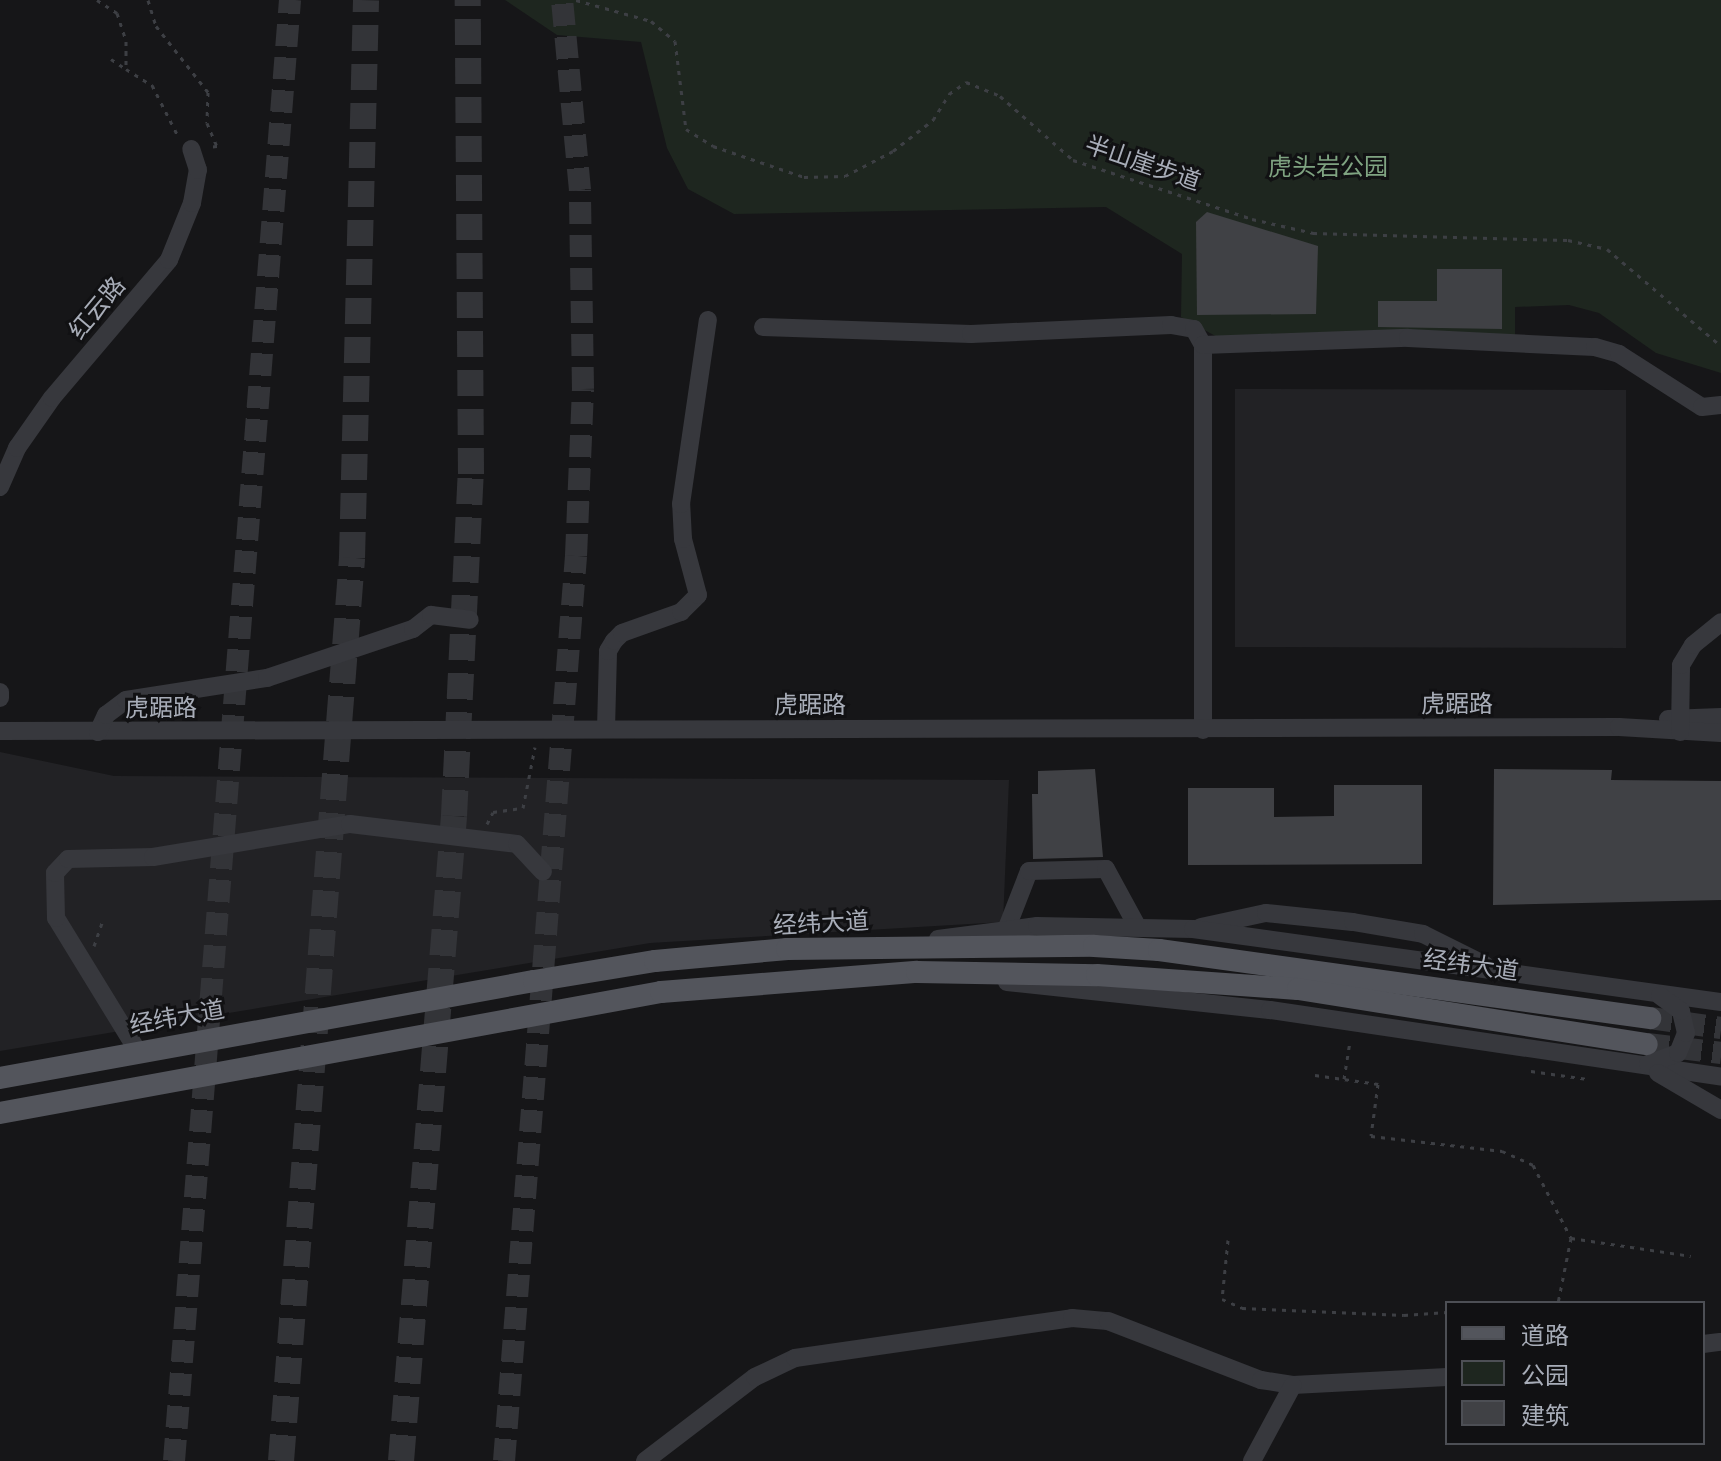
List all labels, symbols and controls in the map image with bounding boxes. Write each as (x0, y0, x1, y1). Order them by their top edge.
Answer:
street label: 半山崖步道 (1082, 130, 1204, 196)
park label: 虎头岩公园 (1268, 153, 1388, 181)
street label: 红云路 (63, 271, 131, 345)
street label: 虎踞路 (1421, 690, 1493, 718)
street label: 虎踞路 (774, 691, 846, 719)
street label: 虎踞路 (125, 694, 197, 722)
street label: 经纬大道 (772, 906, 870, 940)
street label: 经纬大道 (1421, 944, 1521, 986)
street label: 经纬大道 (127, 994, 227, 1040)
legend (1445, 1301, 1705, 1445)
text: 道路 (1521, 1321, 1569, 1350)
text: 公园 (1521, 1361, 1569, 1390)
text: 建筑 (1521, 1401, 1569, 1430)

